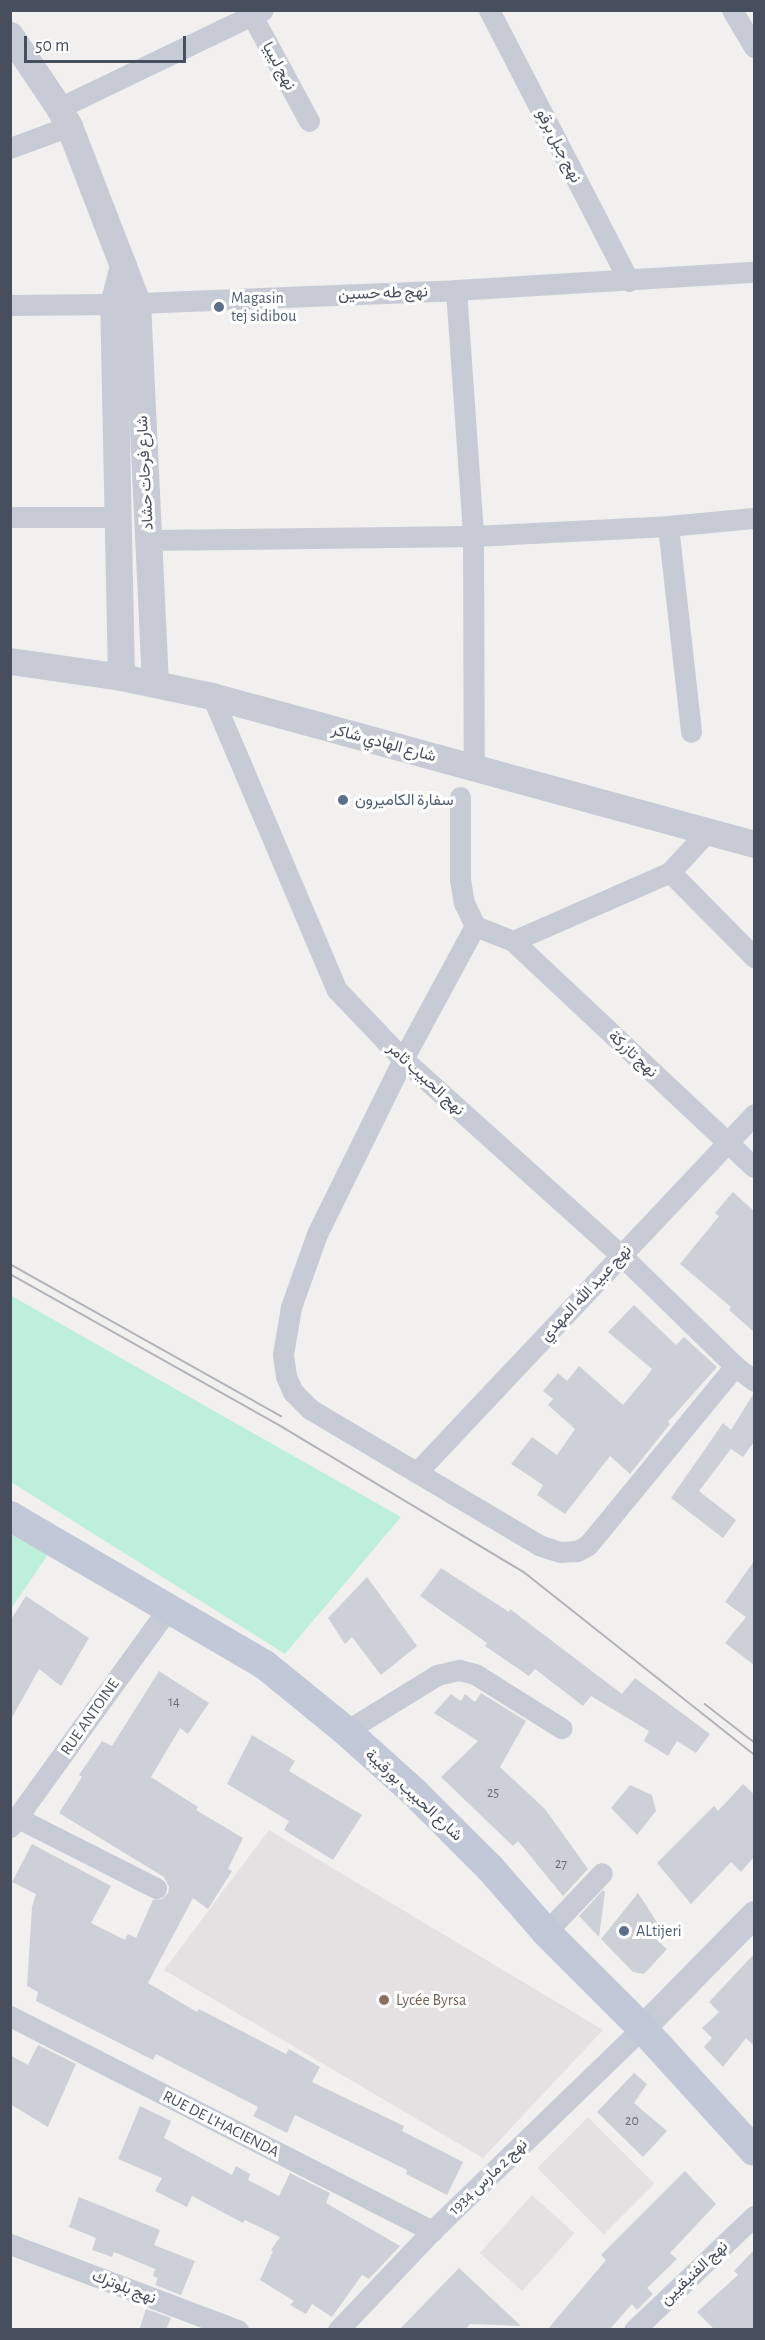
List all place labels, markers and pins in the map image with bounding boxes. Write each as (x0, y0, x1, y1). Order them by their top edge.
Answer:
place label: Magasin tej sidibou (231, 288, 296, 326)
marker: Magasin tej sidibou (212, 300, 226, 314)
place label: سفارة الكاميرون (355, 790, 454, 810)
marker: سفارة الكاميرون (336, 793, 350, 807)
place label: ALtijeri (636, 1921, 682, 1941)
marker: ALtijeri (617, 1924, 631, 1938)
place label: Lycée Byrsa (396, 1990, 466, 2010)
marker: Lycée Byrsa (377, 1993, 391, 2007)

